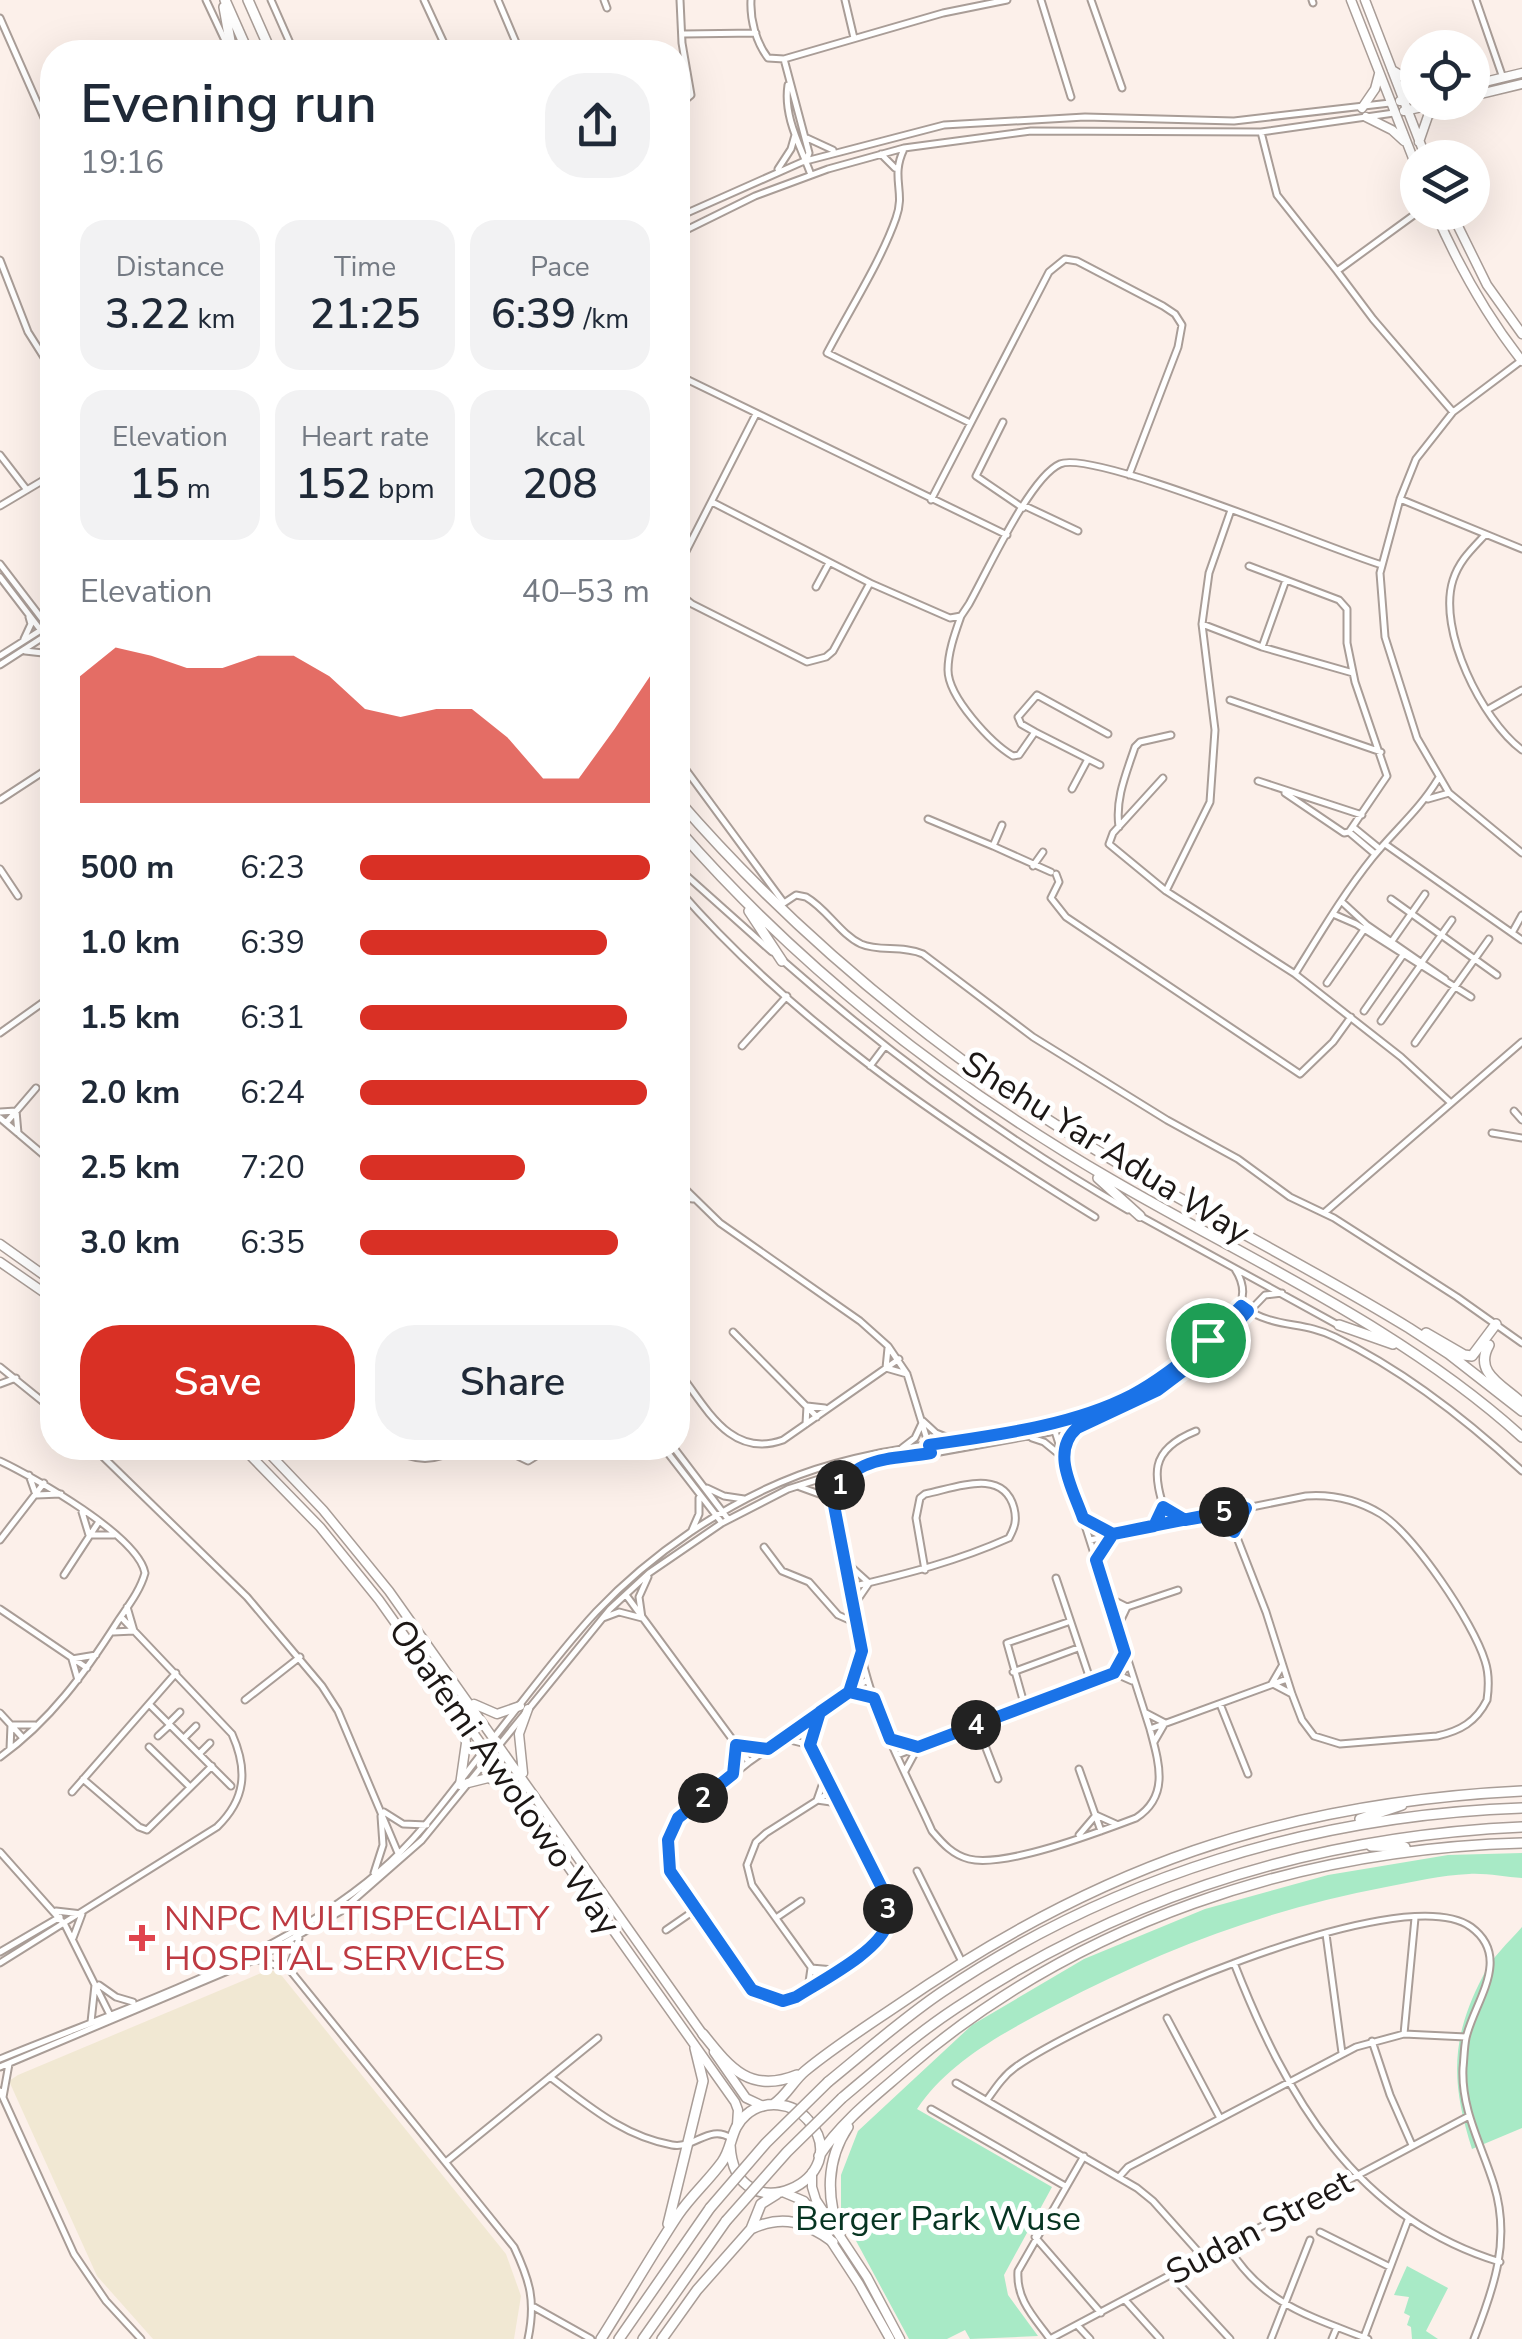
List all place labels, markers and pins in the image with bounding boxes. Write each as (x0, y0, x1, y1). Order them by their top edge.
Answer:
pin (1166, 1298, 1251, 1383)
pin: 1 (815, 1460, 865, 1510)
pin: 5 (1199, 1487, 1249, 1537)
pin: 4 (951, 1700, 1001, 1750)
pin: 2 (678, 1773, 728, 1823)
pin: 3 (863, 1884, 913, 1934)
place label: NNPC MULTISPECIALTY HOSPITAL SERVICES (164, 1895, 550, 1982)
marker: NNPC MULTISPECIALTY HOSPITAL SERVICES (129, 1925, 155, 1951)

